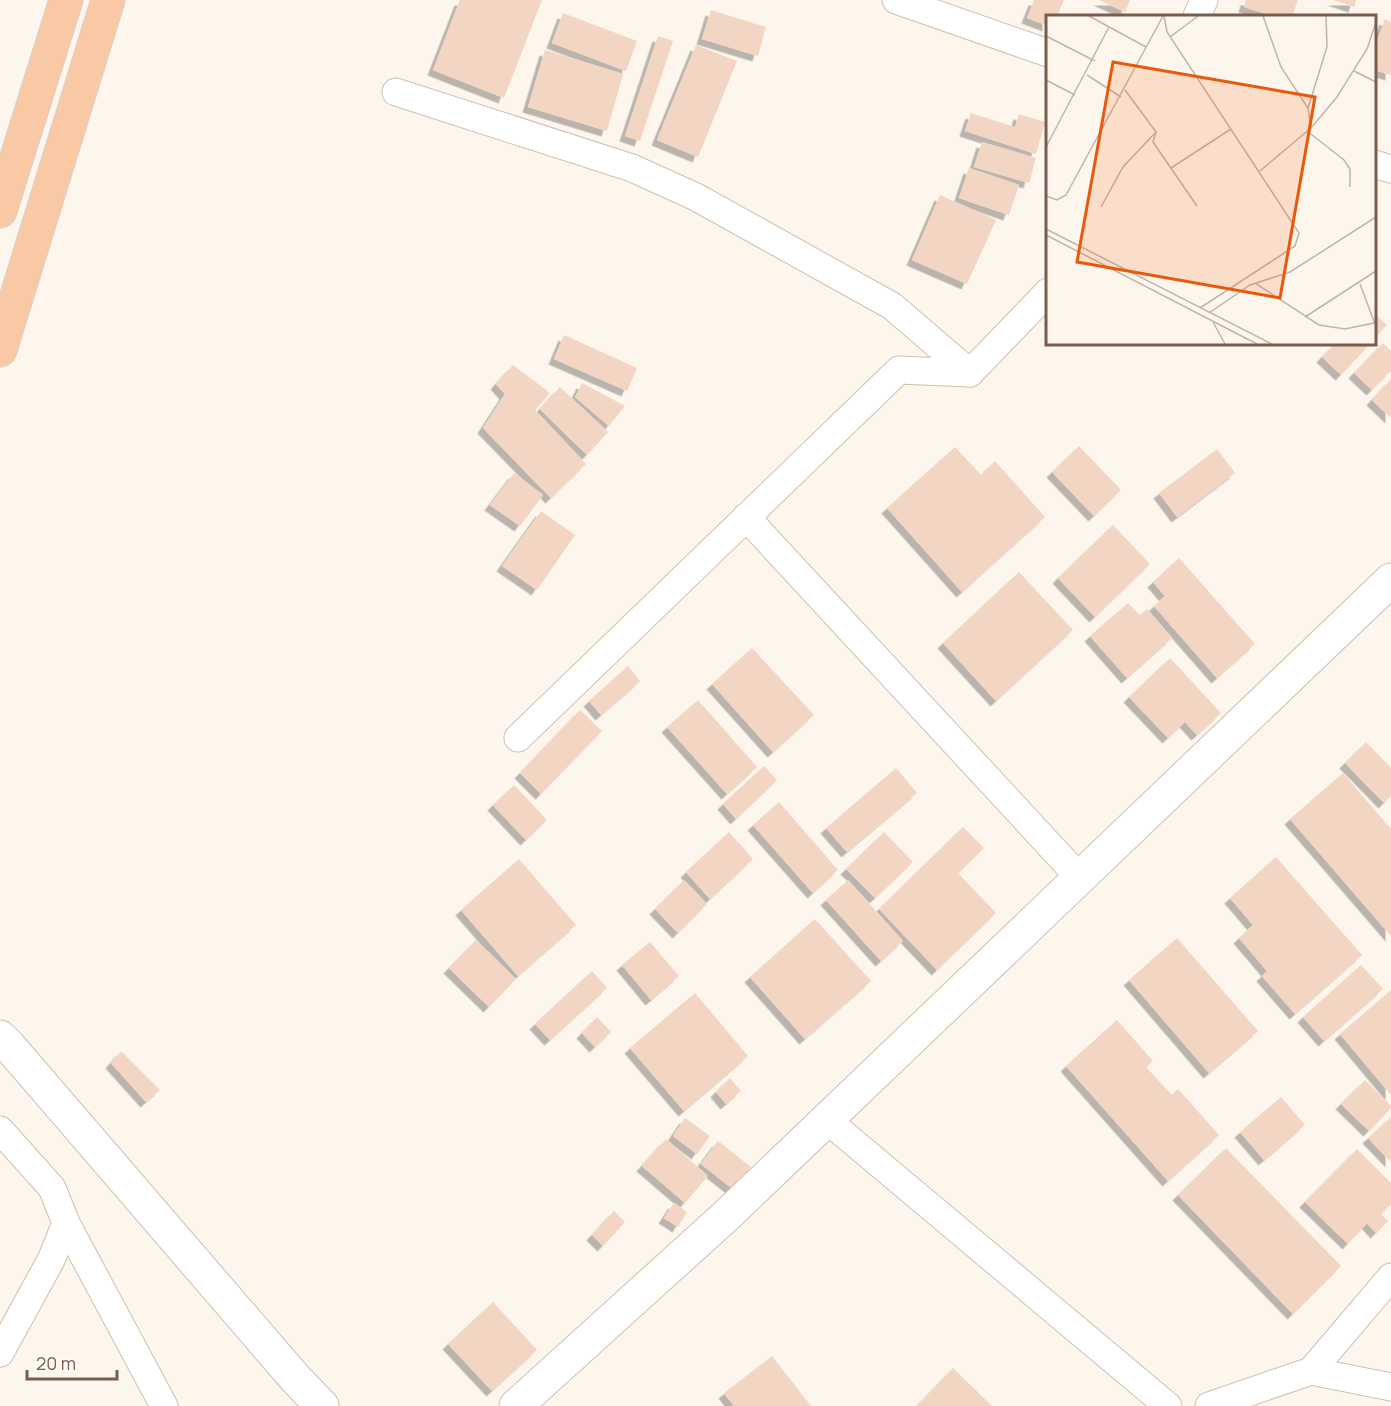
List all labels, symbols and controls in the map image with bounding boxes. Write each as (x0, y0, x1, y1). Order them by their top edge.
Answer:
inset map (1046, 15, 1376, 345)
scale bar (27, 1343, 117, 1381)
text: 20 m (36, 1351, 76, 1375)

